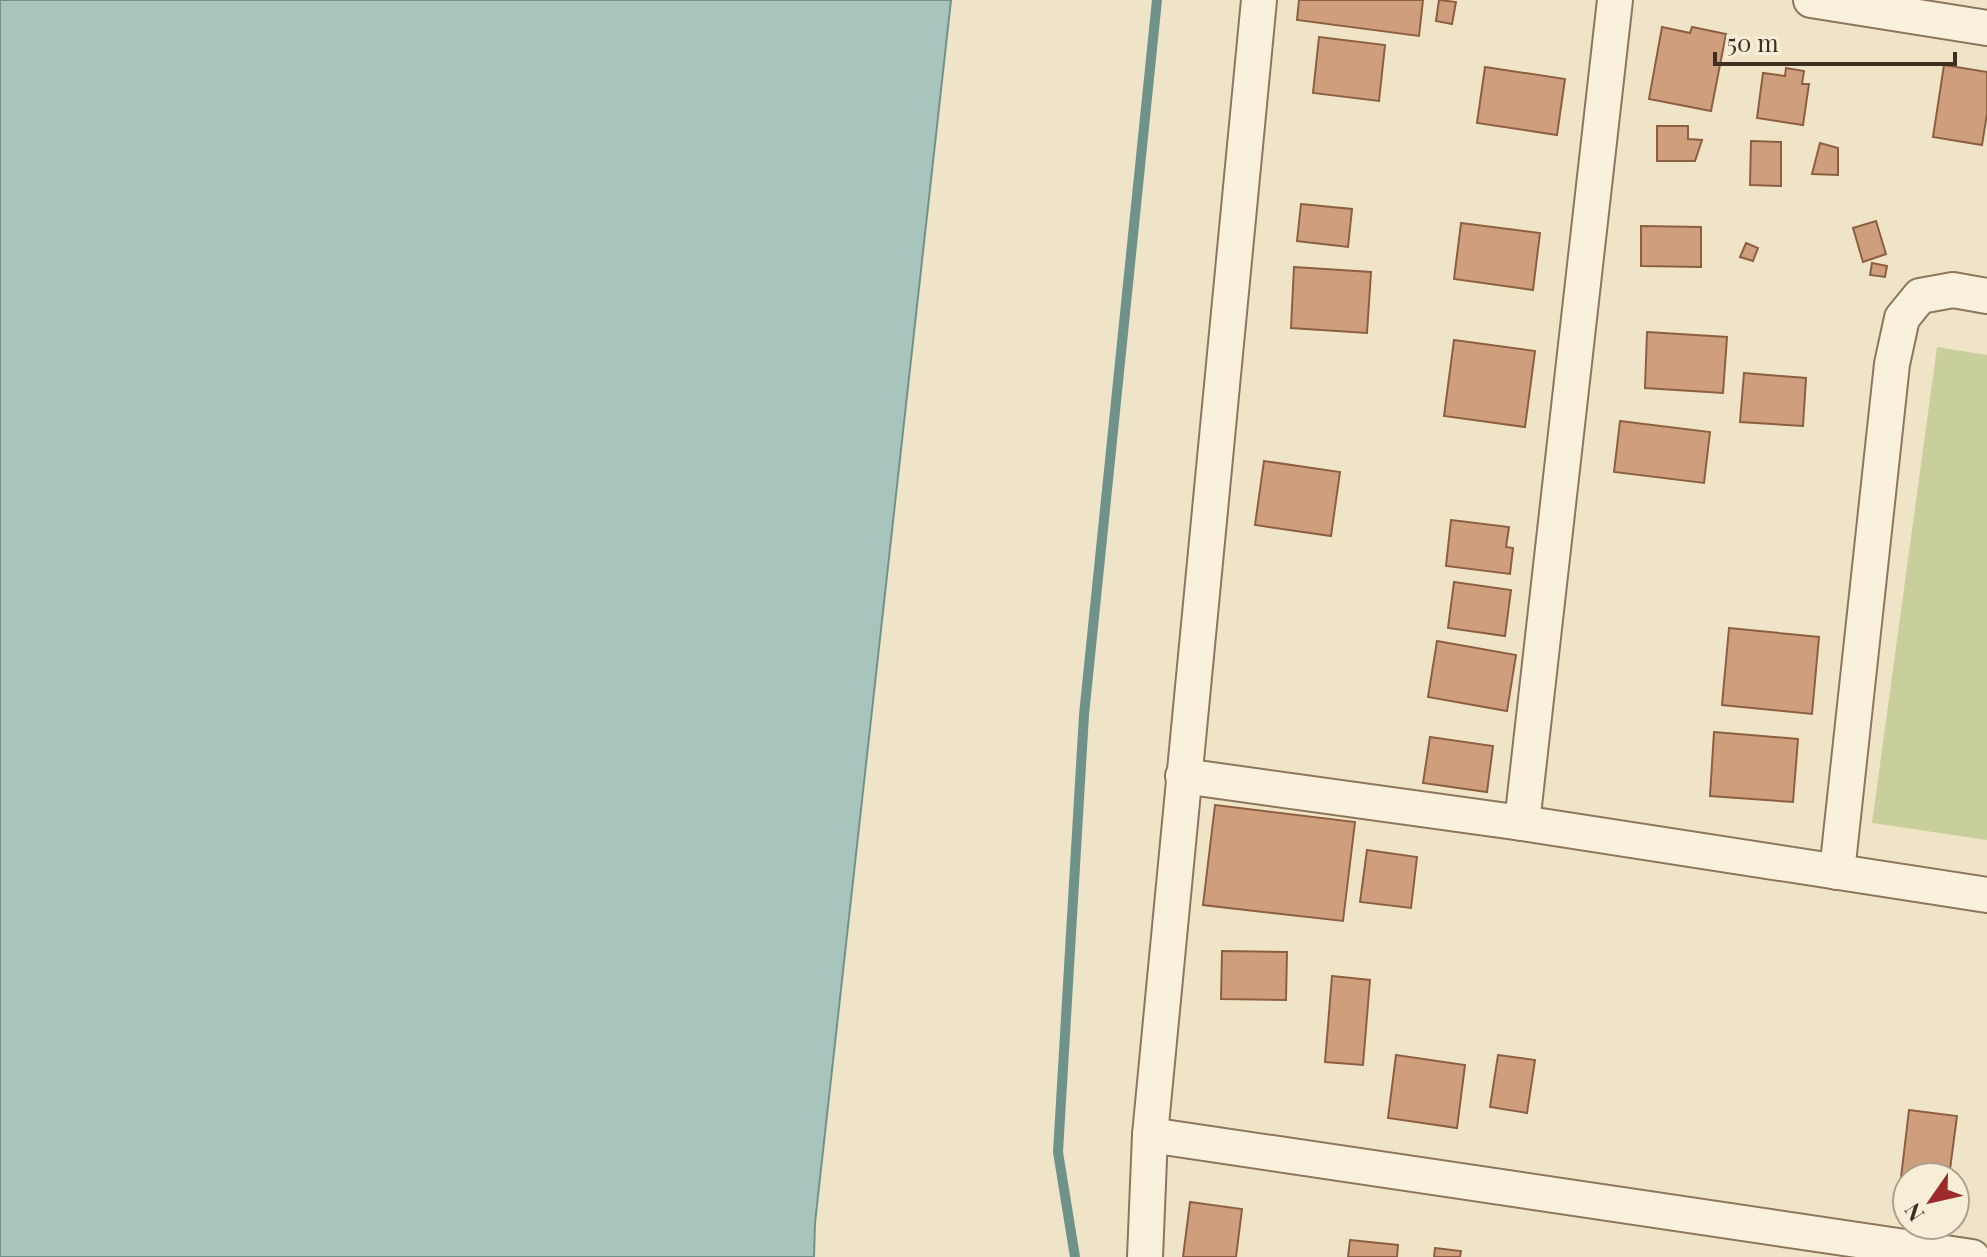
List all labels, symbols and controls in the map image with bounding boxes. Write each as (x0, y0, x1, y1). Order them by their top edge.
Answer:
scale bar (1715, 16, 1955, 66)
text: 50 m (1727, 26, 1779, 58)
north arrow (1891, 1161, 1971, 1241)
text: N (1897, 1198, 1930, 1228)

